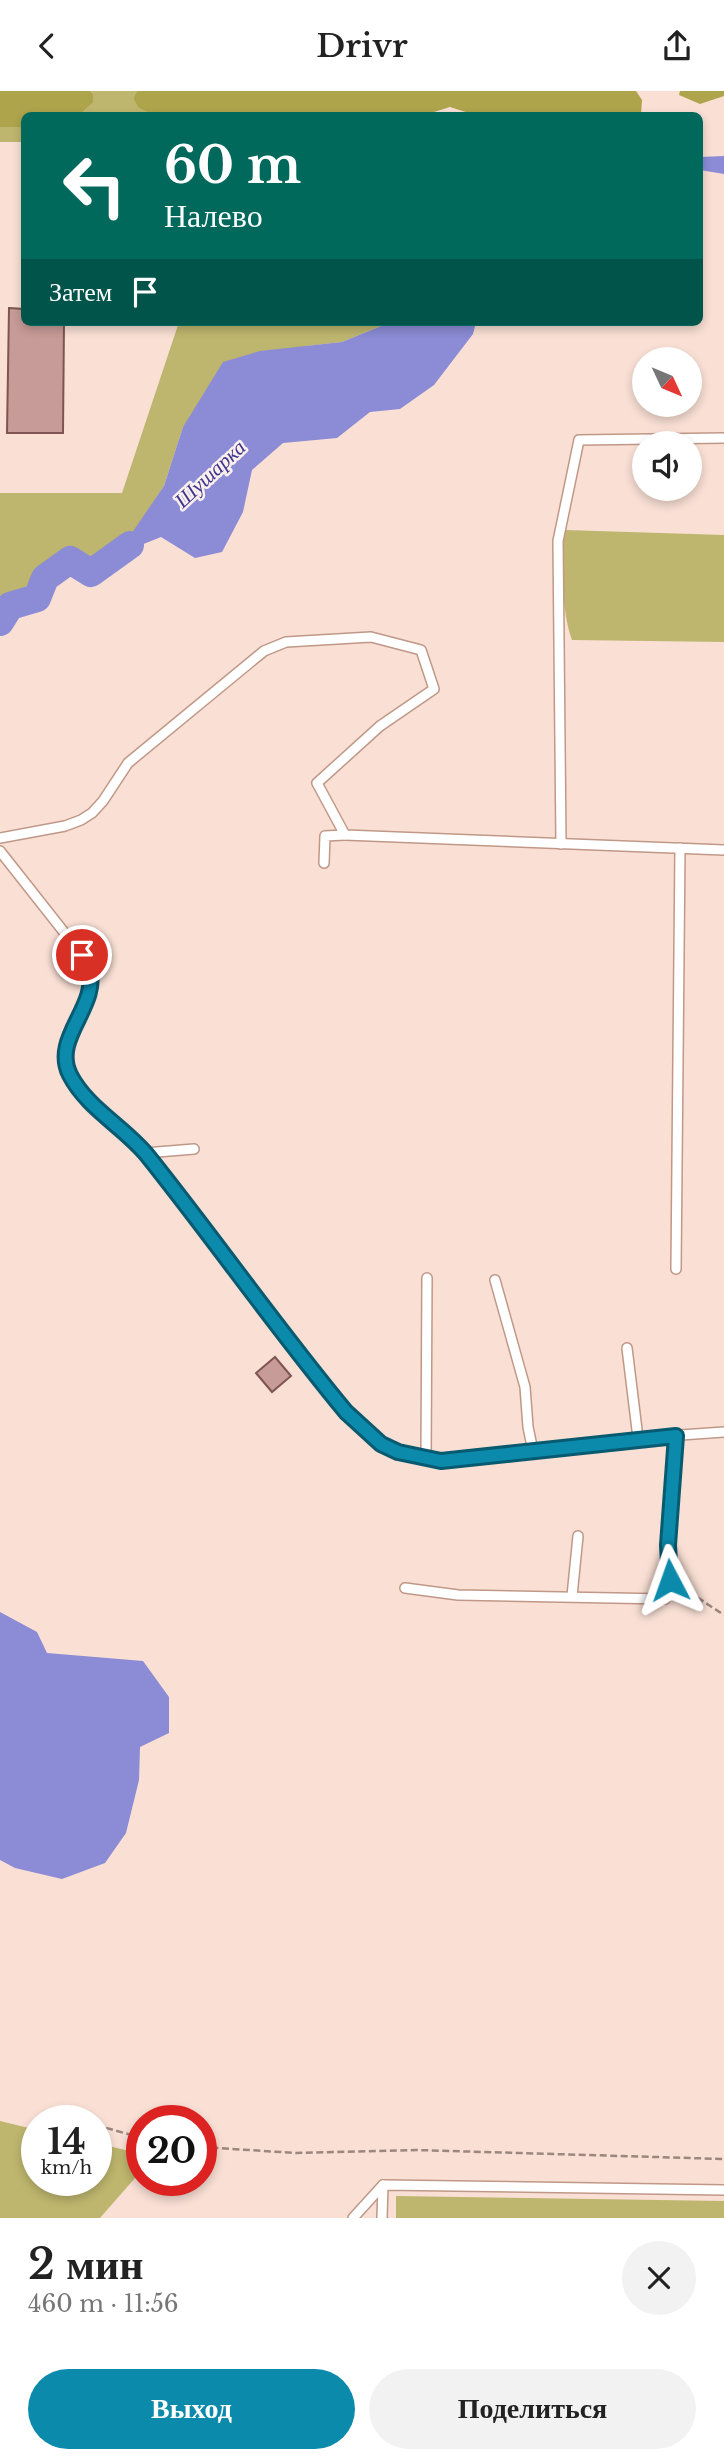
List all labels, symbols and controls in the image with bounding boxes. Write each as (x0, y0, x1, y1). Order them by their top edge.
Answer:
text: Drivr (316, 26, 408, 66)
icon: back (28, 27, 66, 65)
icon: share (658, 27, 696, 65)
text: 60 m (164, 135, 301, 196)
icon: left (49, 140, 140, 231)
text: Налево (164, 196, 263, 236)
icon: arrive (126, 273, 164, 311)
text: Затем (49, 276, 112, 308)
north arrow (632, 347, 702, 417)
map controls (632, 347, 702, 501)
button: sound (632, 431, 702, 501)
water label: Шушарка (168, 435, 251, 514)
pin (52, 925, 112, 985)
icon: arrive (63, 936, 101, 974)
position arrow (633, 1543, 707, 1617)
speed limit sign: 20 (126, 2105, 217, 2196)
text: 14 (47, 2120, 86, 2163)
text: km/h (41, 2157, 92, 2179)
text: 2 мин (28, 2238, 143, 2290)
button: close (622, 2241, 696, 2315)
text: 460 m · 11:56 (28, 2290, 179, 2318)
button: Выход (28, 2369, 355, 2449)
button: Поделиться (369, 2369, 696, 2449)

